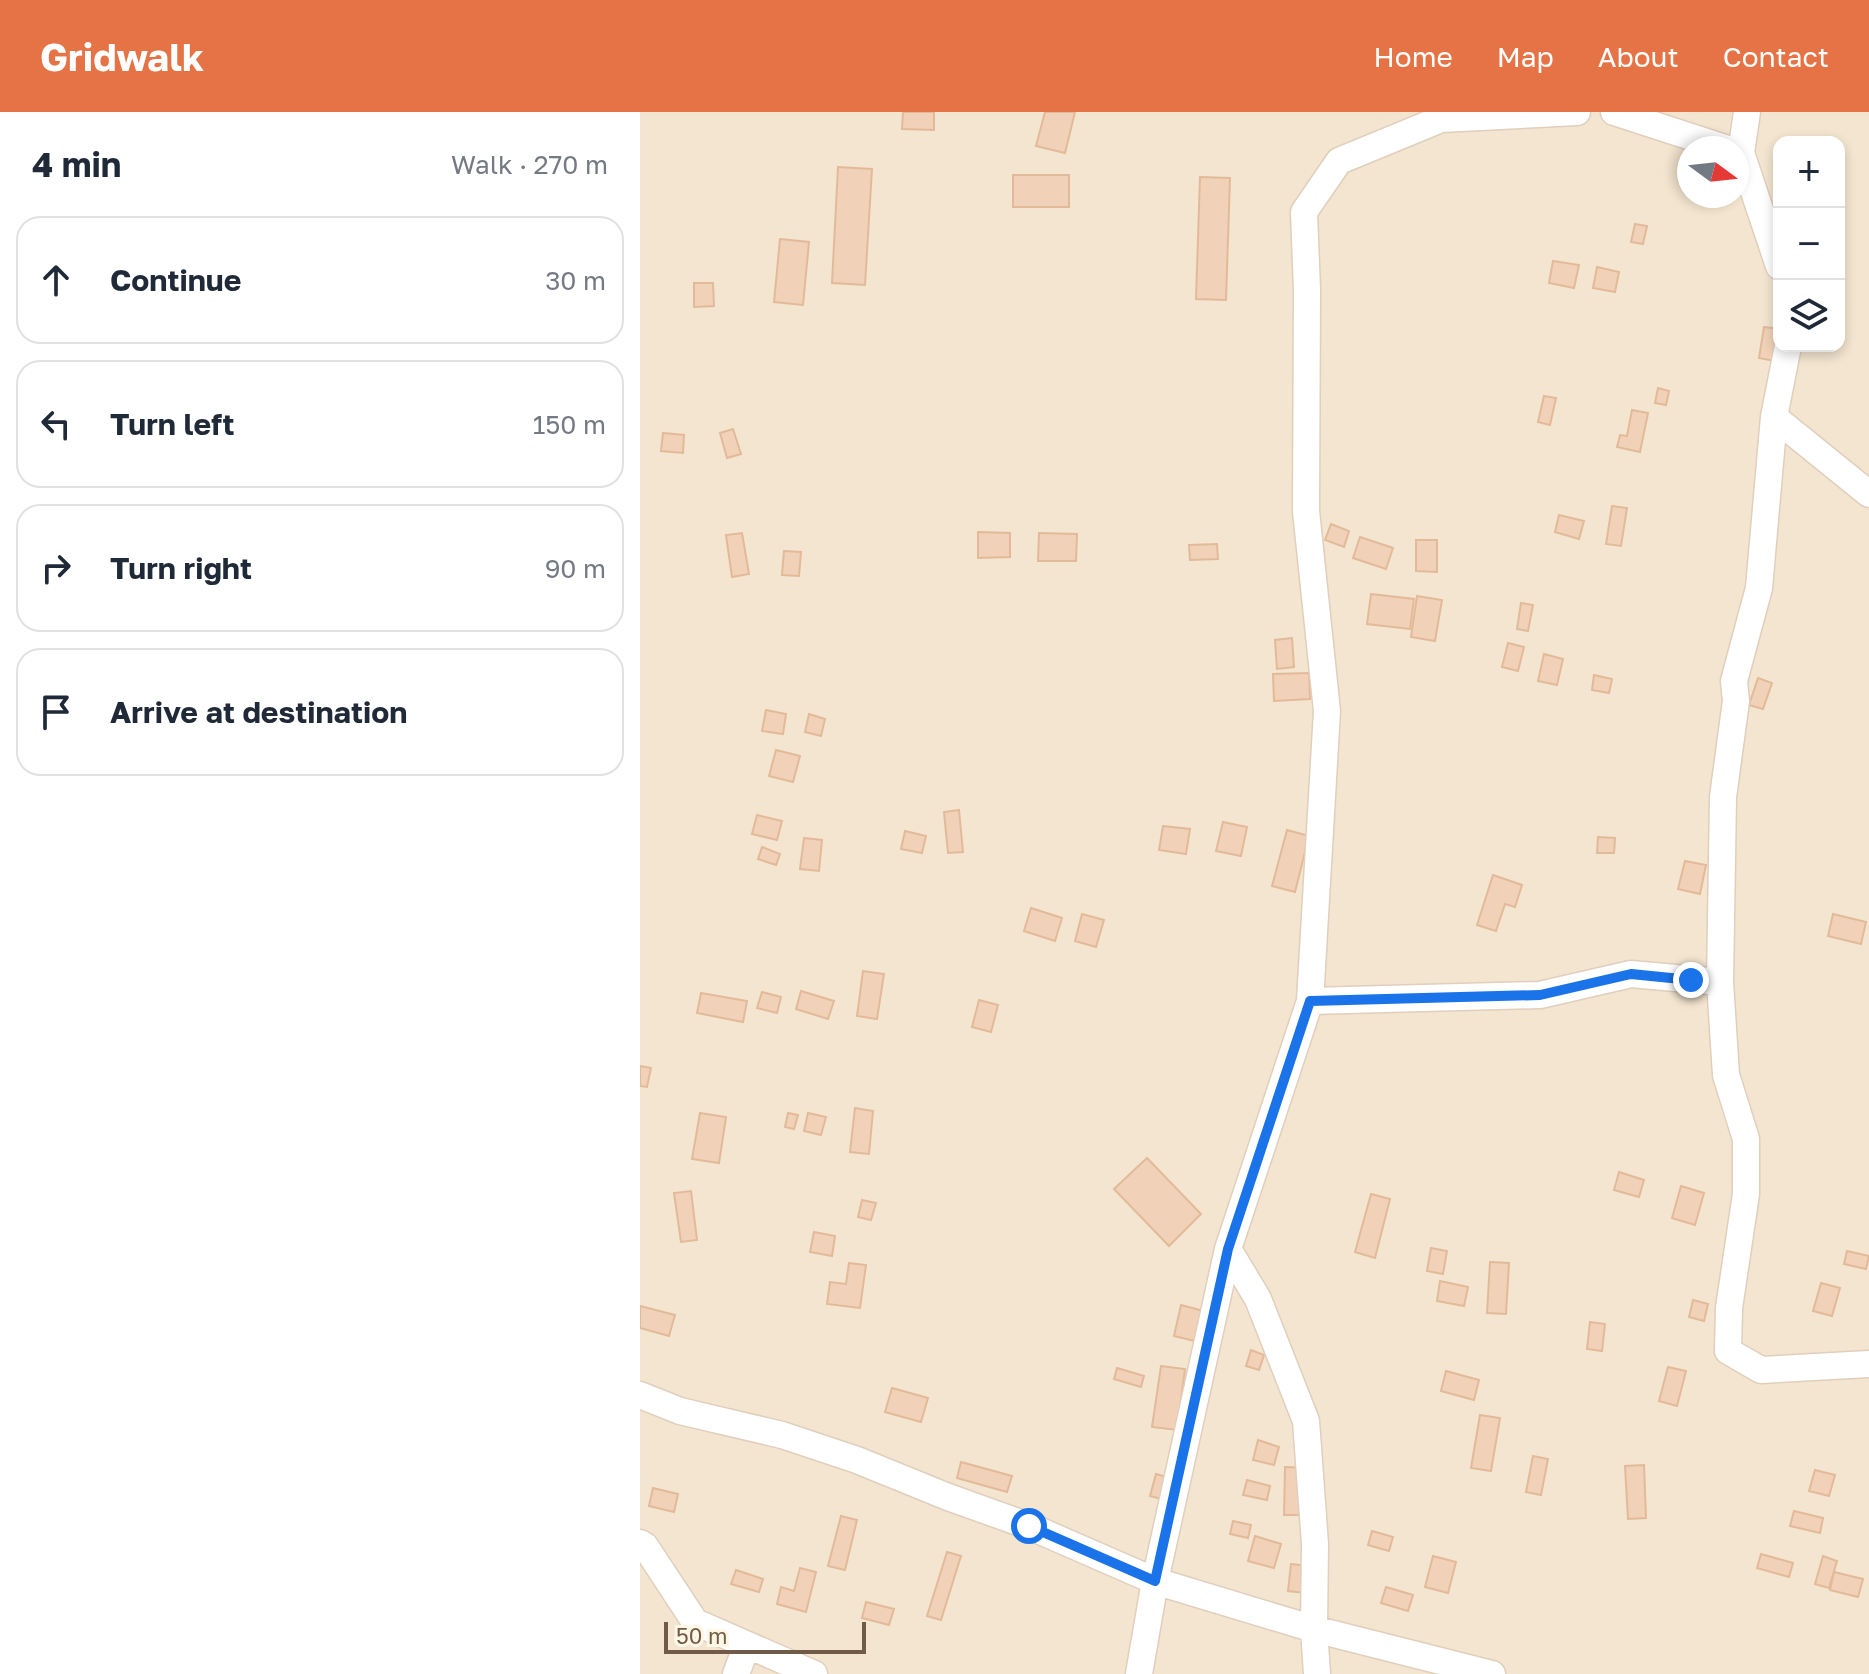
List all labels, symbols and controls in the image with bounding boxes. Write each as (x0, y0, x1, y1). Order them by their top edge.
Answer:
text: Gridwalk (40, 34, 204, 79)
text: Home (1374, 40, 1453, 73)
text: Map (1497, 40, 1554, 73)
text: About (1598, 40, 1679, 73)
text: Contact (1723, 40, 1829, 73)
north arrow (1677, 136, 1749, 208)
map controls (1773, 136, 1845, 352)
button: + (1773, 136, 1845, 208)
text: 4 min (32, 144, 121, 184)
text: Walk · 270 m (451, 149, 608, 180)
button: − (1773, 208, 1845, 280)
icon: ahead (34, 258, 78, 302)
text: Continue (110, 262, 241, 298)
text: 30 m (545, 265, 606, 296)
button: layers (1773, 280, 1845, 352)
icon: left (34, 402, 78, 446)
text: Turn left (110, 406, 235, 442)
text: 150 m (533, 409, 606, 440)
icon: right (34, 546, 78, 590)
text: Turn right (110, 550, 252, 586)
text: 90 m (545, 553, 606, 584)
icon: arrive (34, 690, 78, 734)
text: Arrive at destination (110, 694, 407, 730)
route end (1673, 962, 1709, 998)
route start (1011, 1508, 1047, 1544)
scale bar (664, 1618, 866, 1654)
text: 50 m (676, 1622, 727, 1649)

